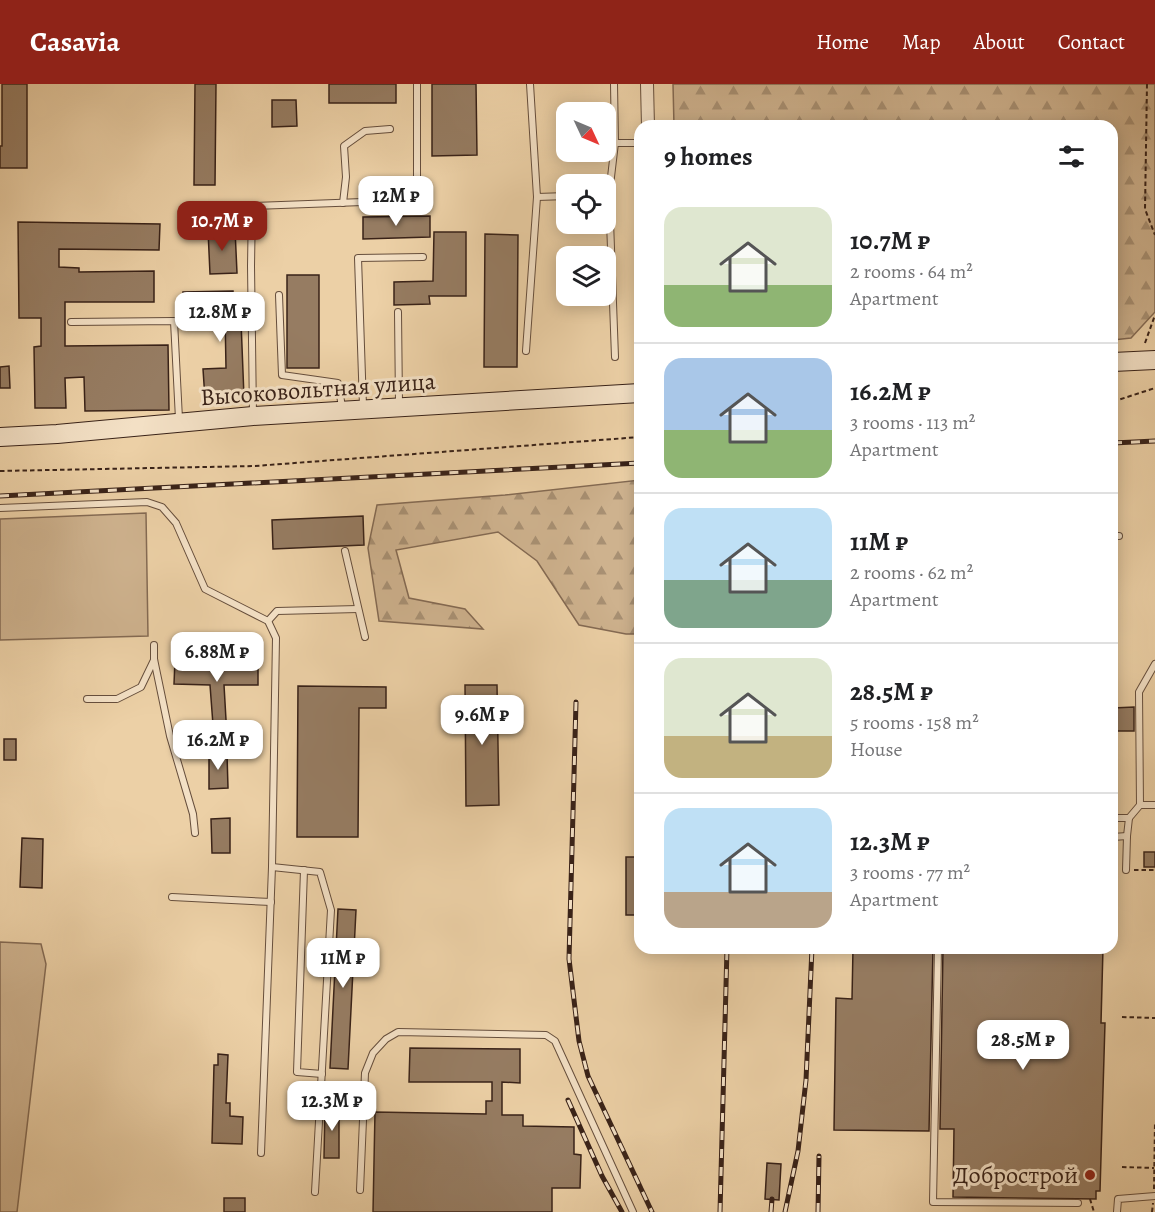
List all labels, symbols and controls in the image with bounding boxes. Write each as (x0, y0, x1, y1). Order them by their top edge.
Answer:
text: Casavia (30, 23, 120, 61)
text: Home (816, 28, 869, 56)
text: Map (902, 28, 940, 56)
text: About (973, 28, 1025, 56)
text: Contact (1058, 28, 1125, 56)
north arrow (556, 102, 616, 162)
map controls (556, 102, 616, 306)
text: 9 homes (664, 139, 753, 174)
icon: filters (1055, 140, 1088, 173)
button: locate (556, 174, 616, 234)
pin: 12M ₽ (354, 176, 438, 227)
text: 12M ₽ (372, 182, 420, 209)
pin: 10.7M ₽ (167, 201, 277, 252)
text: 10.7M ₽ (191, 207, 253, 234)
text: 10.7M ₽ (850, 223, 930, 258)
icon: home (712, 231, 784, 303)
button: layers (556, 246, 616, 306)
text: 2 rooms · 64 m² (850, 258, 973, 285)
text: Apartment (850, 285, 939, 312)
pin: 12.8M ₽ (165, 292, 275, 343)
text: 12.8M ₽ (189, 298, 251, 325)
street label: Высоковольтная улица (199, 365, 437, 413)
text: 16.2M ₽ (850, 374, 931, 409)
icon: home (712, 382, 784, 454)
text: 3 rooms · 113 m² (850, 409, 975, 436)
text: Apartment (850, 436, 939, 463)
text: 11M ₽ (850, 524, 908, 559)
icon: home (712, 532, 784, 604)
text: 2 rooms · 62 m² (850, 559, 973, 586)
text: Apartment (850, 586, 939, 613)
pin: 6.88M ₽ (162, 632, 272, 683)
text: 6.88M ₽ (185, 638, 249, 665)
text: 28.5M ₽ (850, 674, 933, 709)
icon: home (712, 682, 784, 754)
pin: 9.6M ₽ (433, 695, 531, 746)
text: 9.6M ₽ (455, 701, 509, 728)
text: 5 rooms · 158 m² (850, 709, 979, 736)
pin: 16.2M ₽ (163, 720, 273, 771)
text: 16.2M ₽ (187, 726, 249, 753)
text: House (850, 736, 902, 763)
text: 12.3M ₽ (850, 824, 930, 859)
icon: home (712, 832, 784, 904)
text: 3 rooms · 77 m² (850, 859, 970, 886)
text: Apartment (850, 886, 939, 913)
pin: 11M ₽ (301, 938, 385, 989)
text: 11M ₽ (321, 944, 365, 971)
pin: 28.5M ₽ (968, 1020, 1078, 1071)
text: 28.5M ₽ (991, 1026, 1055, 1053)
pin: 12.3M ₽ (277, 1081, 387, 1132)
text: 12.3M ₽ (301, 1087, 363, 1114)
place label: Добрострой (953, 1159, 1078, 1191)
marker: Добрострой (1083, 1168, 1097, 1182)

